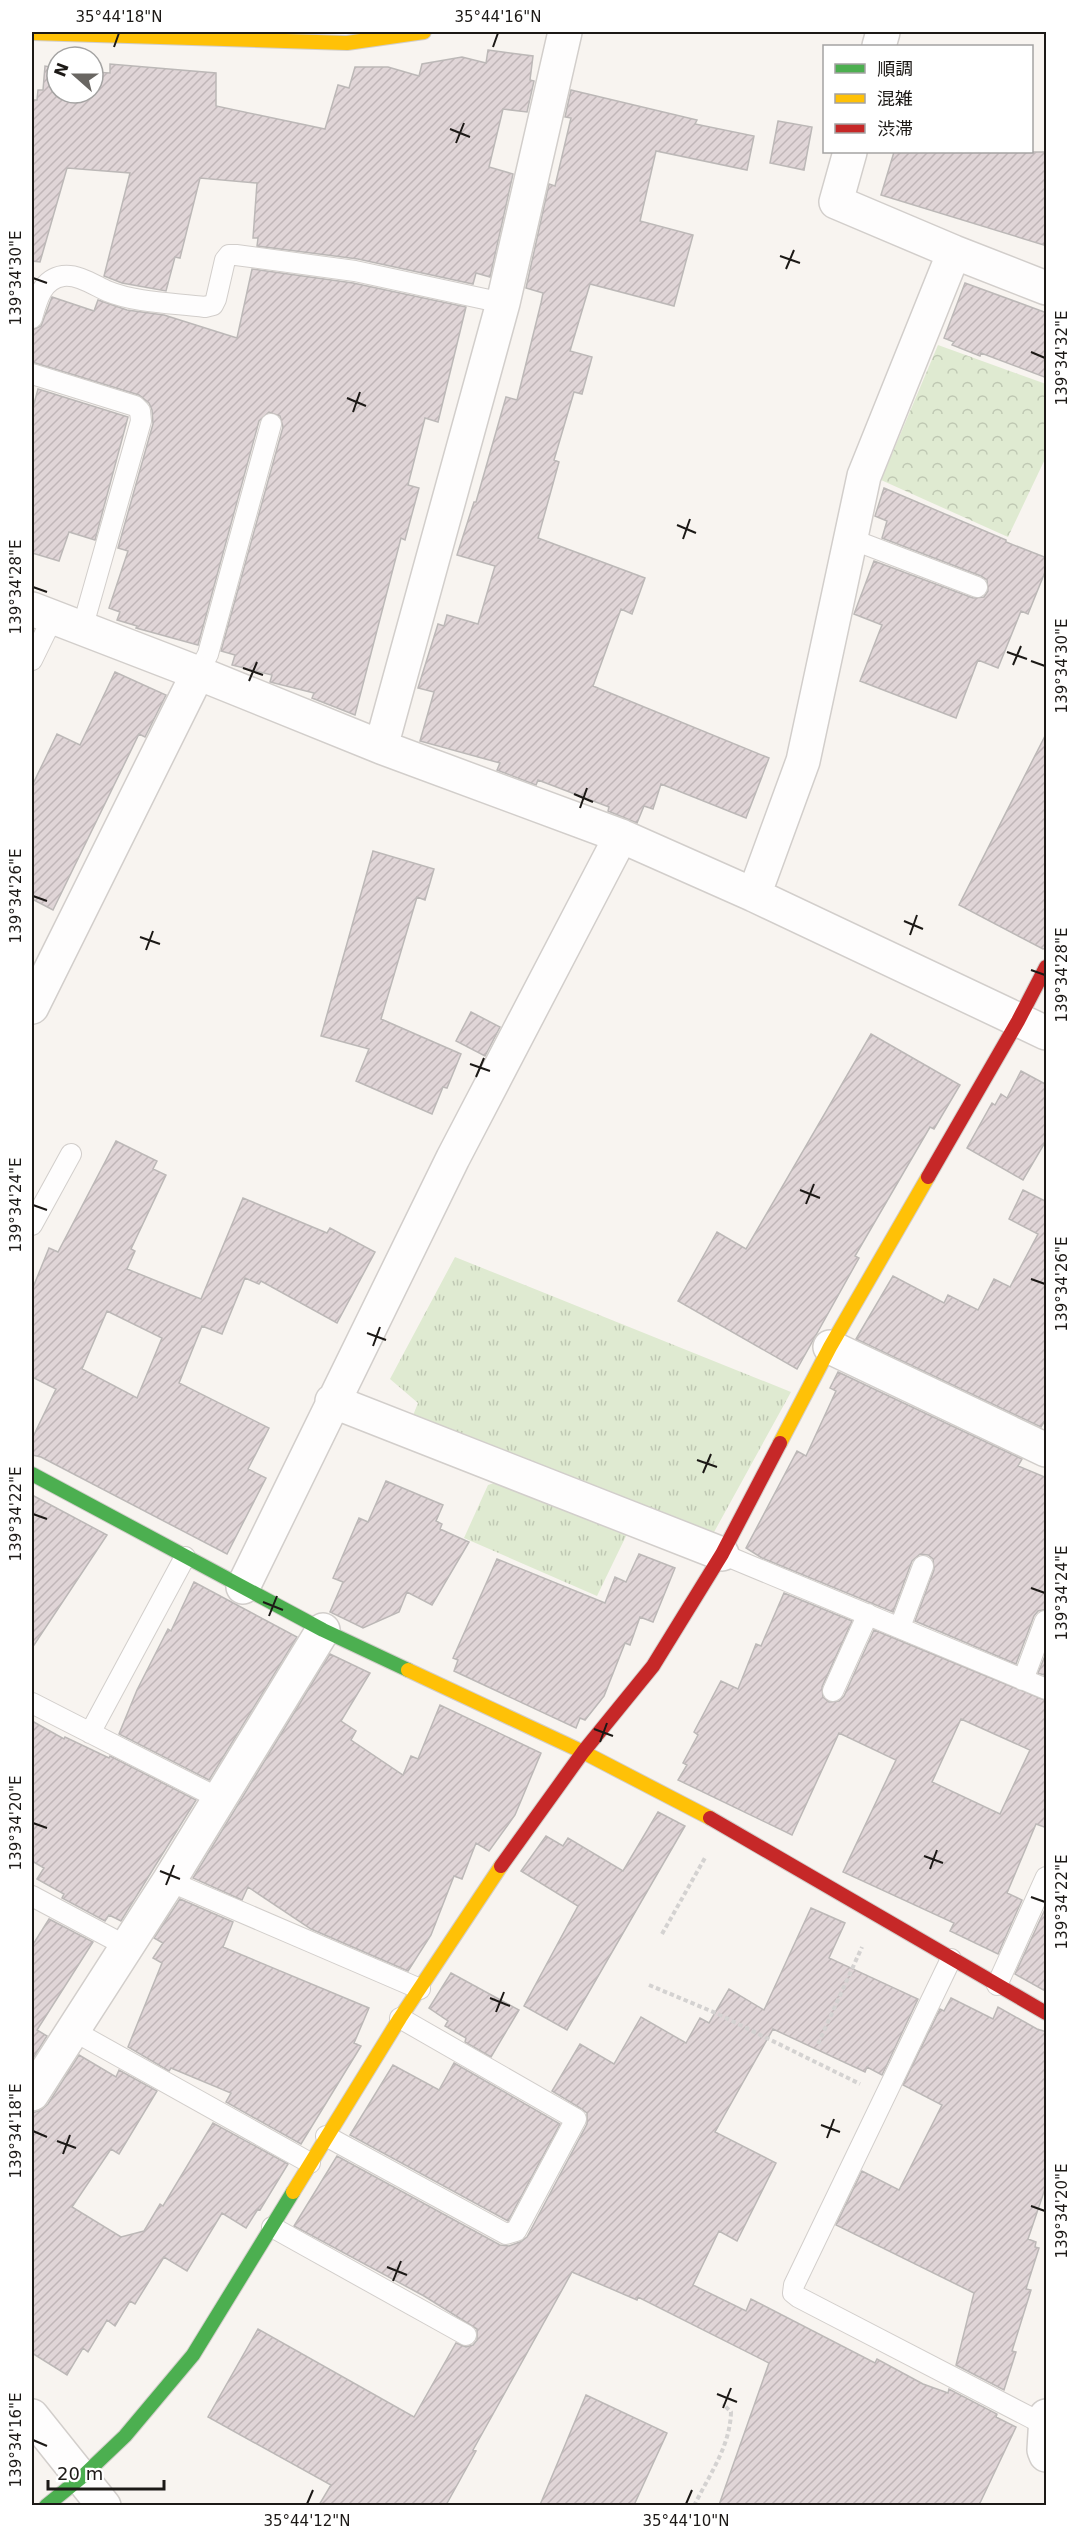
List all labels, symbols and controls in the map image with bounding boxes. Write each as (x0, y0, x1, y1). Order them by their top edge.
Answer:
text: 35°44'18"N (75, 8, 163, 26)
text: 35°44'16"N (454, 8, 542, 26)
north arrow (45, 45, 105, 105)
legend (823, 45, 1033, 153)
text: 順調 (877, 58, 913, 79)
text: N (50, 60, 73, 79)
text: 混雑 (877, 88, 913, 109)
text: 渋滞 (877, 118, 913, 139)
text: 139°34'30"E (7, 231, 25, 325)
text: 139°34'32"E (1053, 311, 1071, 405)
text: 139°34'28"E (7, 540, 25, 634)
text: 139°34'30"E (1053, 619, 1071, 713)
text: 139°34'26"E (7, 849, 25, 943)
text: 139°34'28"E (1053, 928, 1071, 1022)
text: 139°34'24"E (7, 1158, 25, 1252)
text: 139°34'26"E (1053, 1237, 1071, 1331)
text: 139°34'22"E (7, 1467, 25, 1561)
text: 139°34'24"E (1053, 1546, 1071, 1640)
text: 139°34'20"E (7, 1776, 25, 1870)
text: 139°34'22"E (1053, 1855, 1071, 1949)
text: 139°34'18"E (7, 2084, 25, 2178)
text: 139°34'20"E (1053, 2164, 1071, 2258)
text: 139°34'16"E (7, 2393, 25, 2487)
scale bar (48, 2453, 164, 2491)
text: 20 m (57, 2463, 103, 2484)
text: 35°44'12"N (263, 2512, 351, 2530)
text: 35°44'10"N (642, 2512, 730, 2530)

